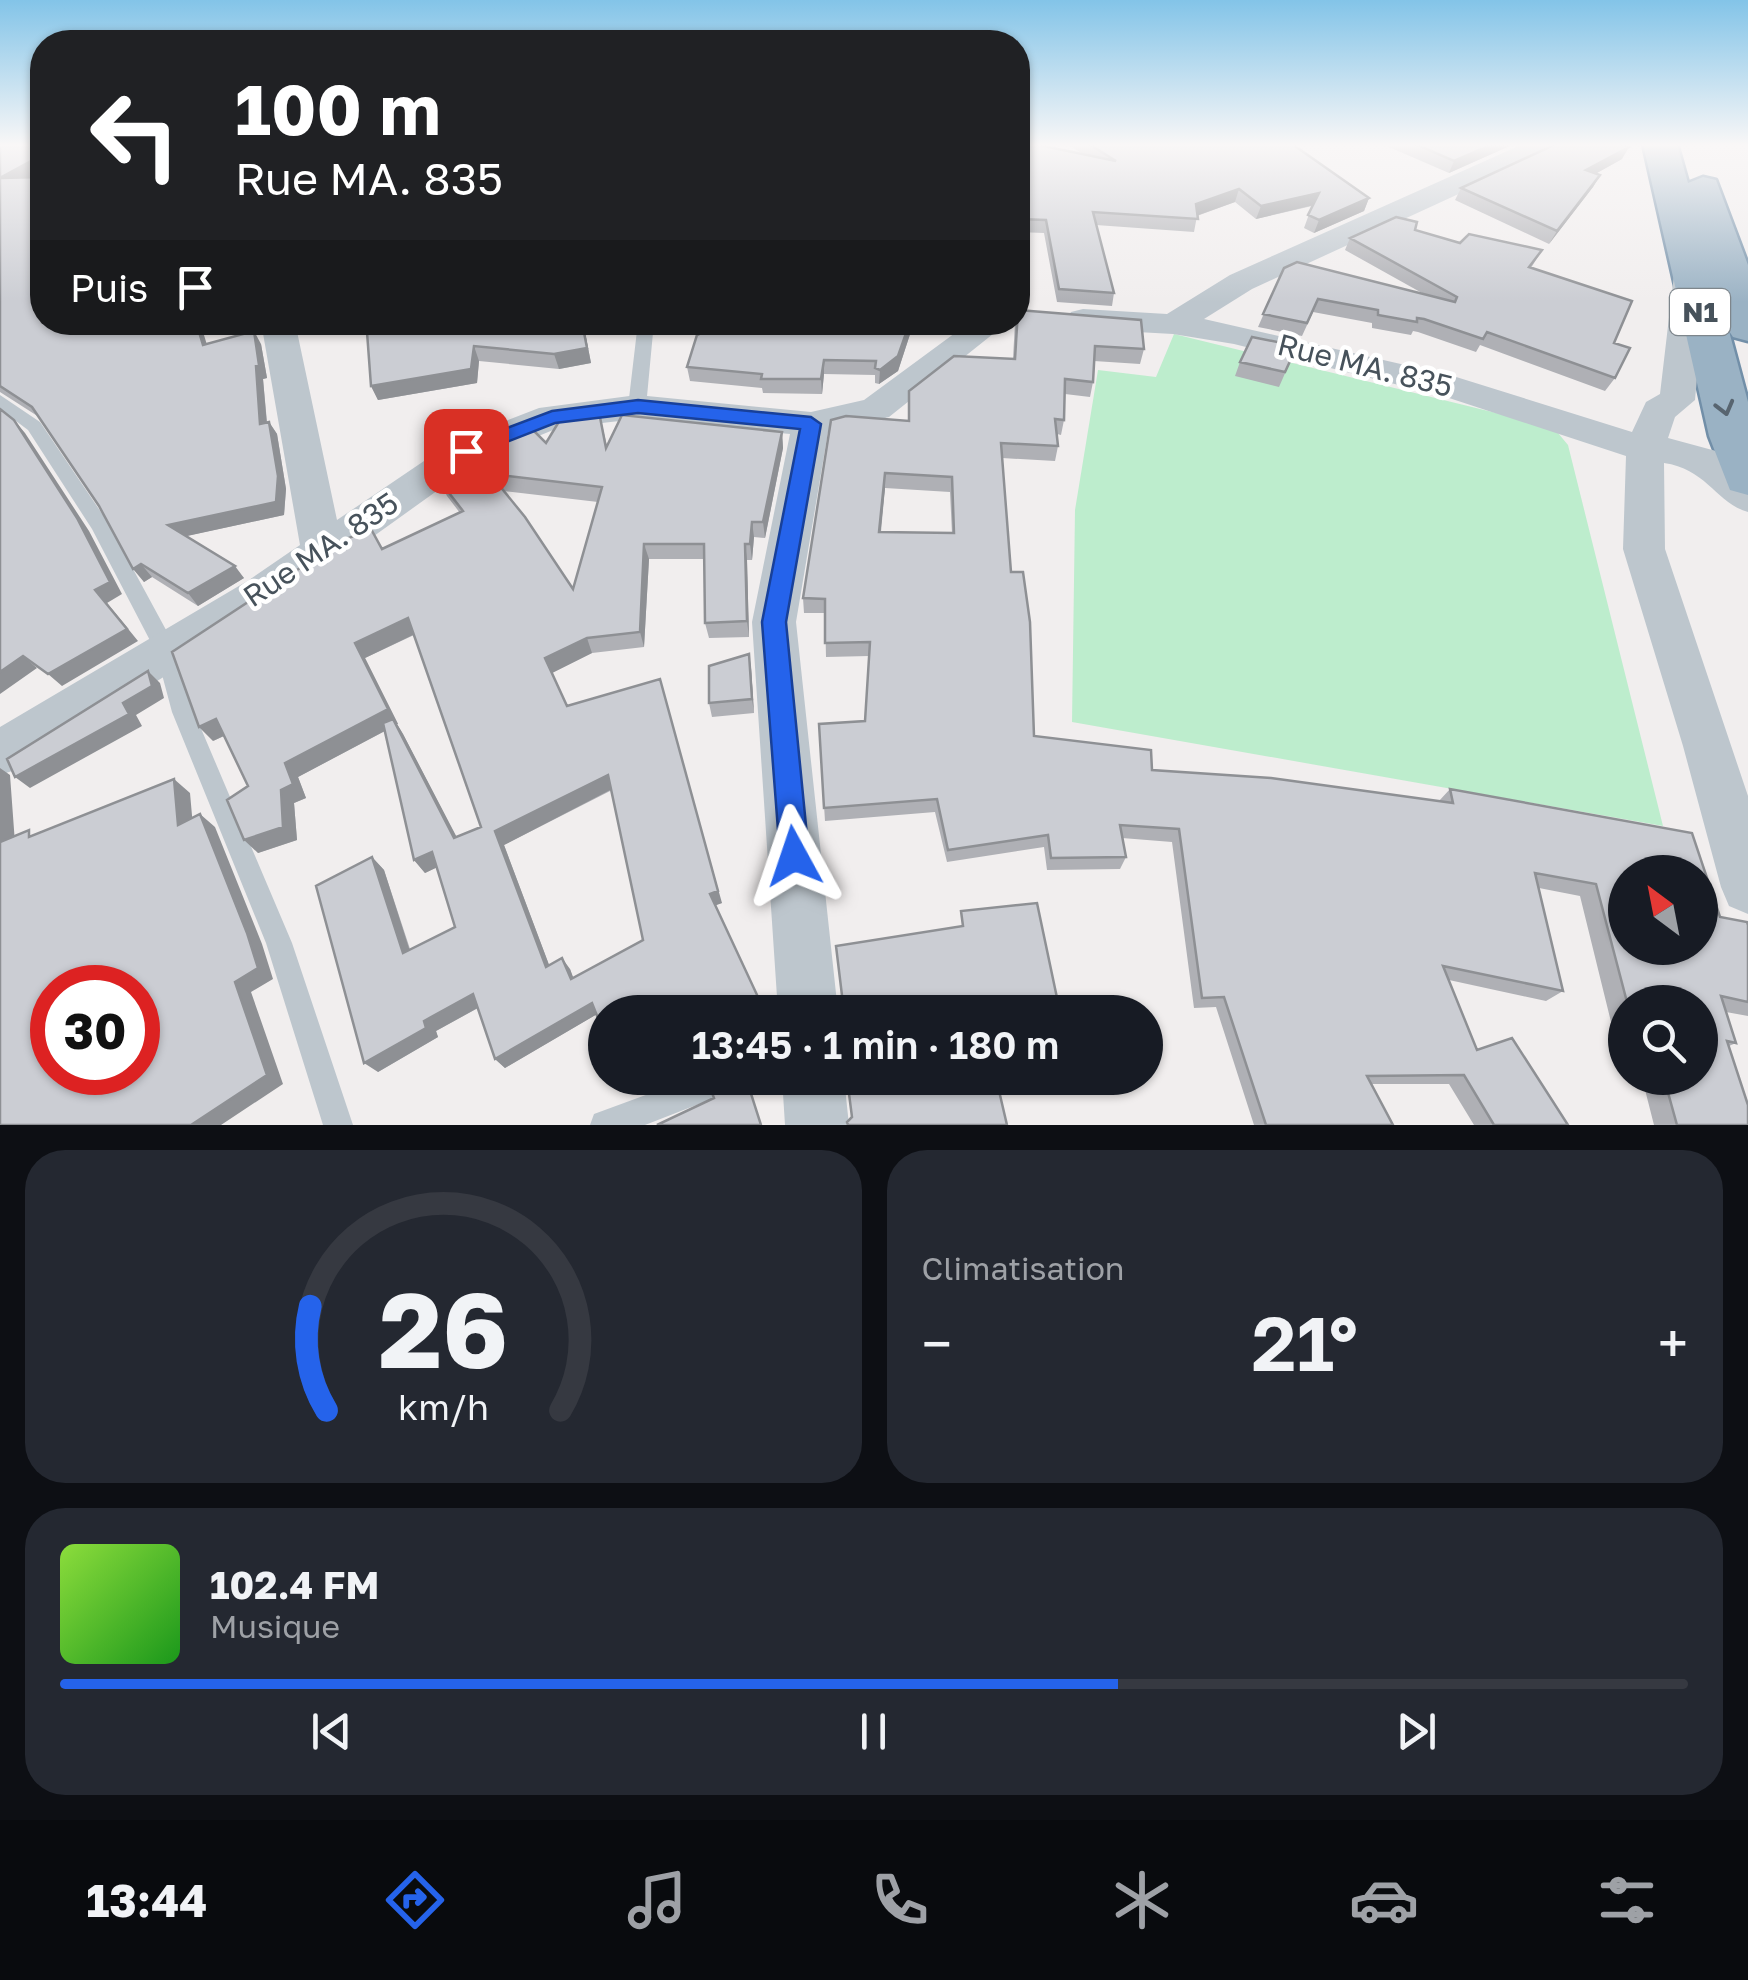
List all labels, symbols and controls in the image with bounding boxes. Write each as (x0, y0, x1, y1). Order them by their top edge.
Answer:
text: 100 m (235, 66, 441, 150)
icon: left (70, 70, 200, 200)
text: Rue MA. 835 (235, 151, 503, 205)
icon: arrive (168, 260, 223, 315)
text: Puis (70, 265, 148, 310)
road number: N1 (1670, 289, 1730, 335)
street label: Rue MA. 835 (1274, 326, 1456, 404)
one-way arrow (1714, 399, 1735, 416)
pin (424, 409, 509, 494)
icon: arrive (439, 424, 494, 479)
street label: Rue MA. 835 (236, 484, 405, 614)
position arrow (742, 804, 846, 908)
north arrow (1608, 855, 1718, 965)
map controls (1608, 855, 1718, 1095)
speed limit sign: 30 (30, 965, 160, 1095)
button: search (1608, 985, 1718, 1095)
text: 13:45 · 1 min · 180 m (692, 1022, 1059, 1067)
text: Climatisation (922, 1249, 1125, 1287)
text: 26 (379, 1266, 508, 1391)
text: 21° (1251, 1297, 1358, 1388)
text: − (922, 1310, 952, 1376)
text: + (1658, 1310, 1688, 1376)
text: km/h (398, 1385, 489, 1428)
text: 102.4 FM (210, 1562, 379, 1607)
text: Musique (210, 1607, 340, 1645)
icon: previous (304, 1704, 359, 1759)
icon: pause (846, 1704, 901, 1759)
icon: next (1389, 1704, 1444, 1759)
icon: directions (380, 1865, 450, 1935)
icon: music (622, 1865, 692, 1935)
icon: phone (865, 1865, 935, 1935)
icon: climate (1107, 1865, 1177, 1935)
icon: car (1349, 1865, 1419, 1935)
icon: filters (1592, 1865, 1662, 1935)
text: 13:44 (86, 1873, 207, 1927)

